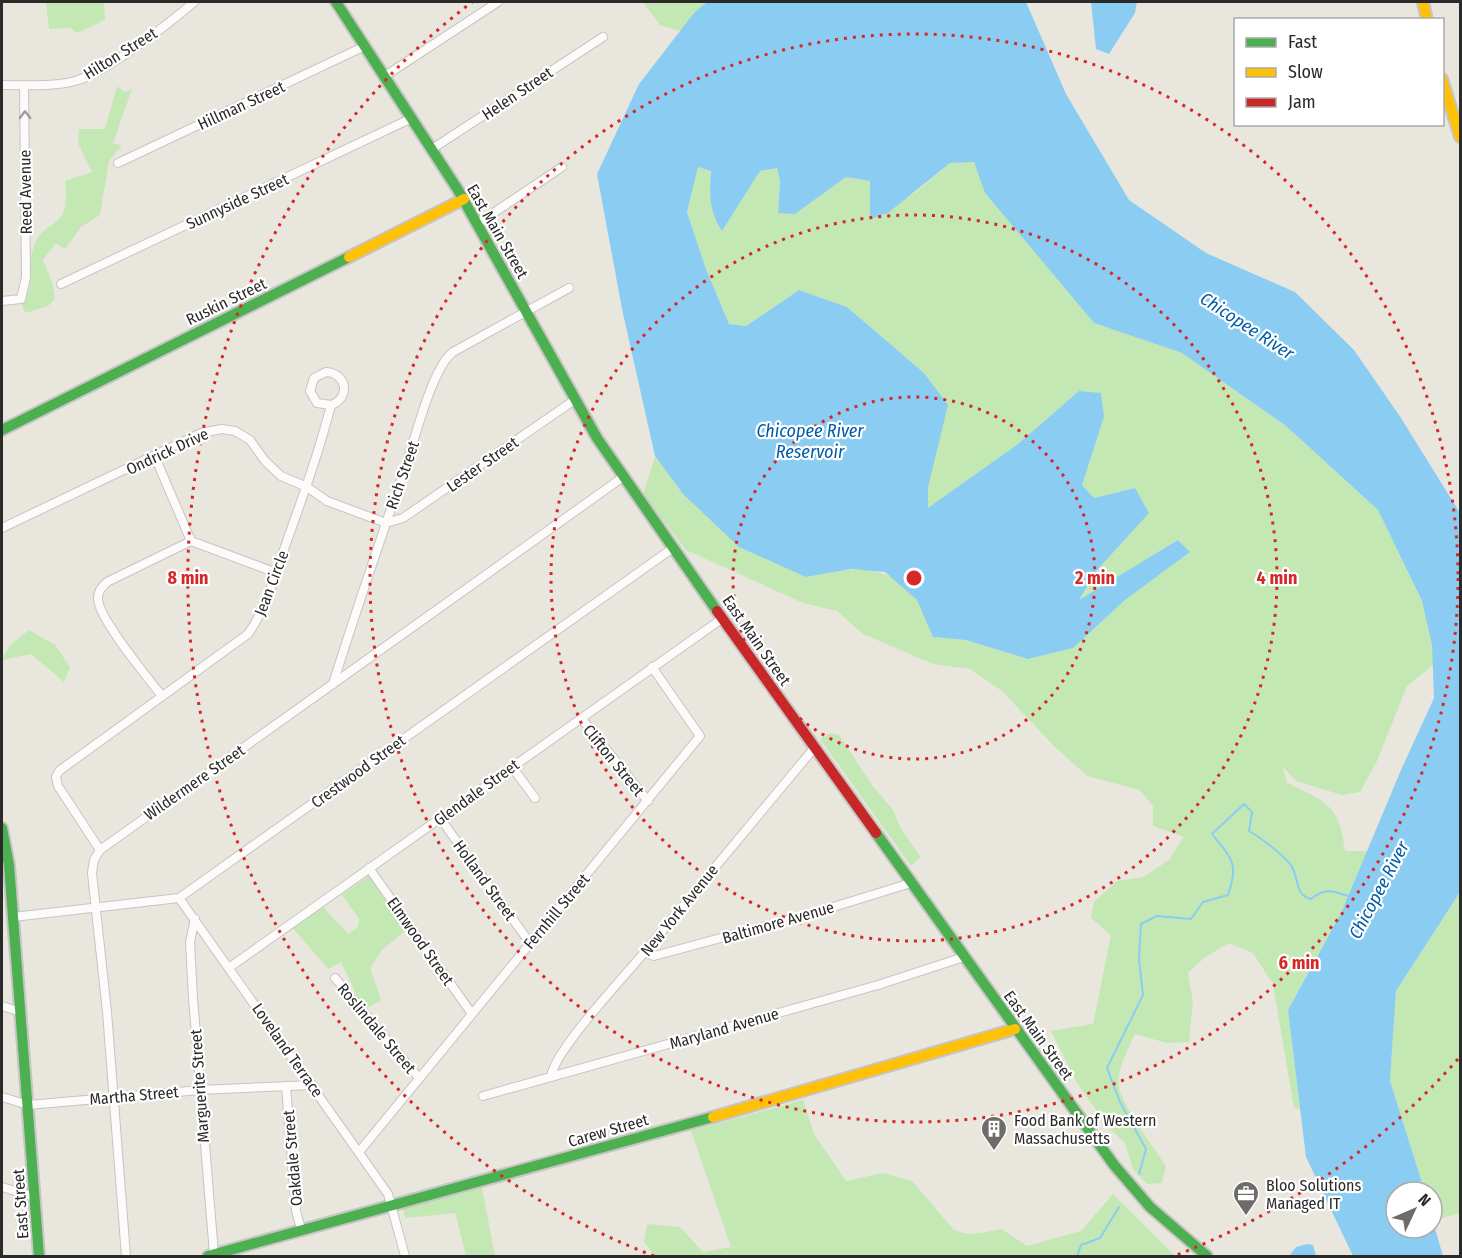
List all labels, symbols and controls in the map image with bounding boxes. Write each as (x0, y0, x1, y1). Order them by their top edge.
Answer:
legend (1234, 18, 1444, 126)
street label: Hilton Street (80, 23, 161, 83)
text: Fast (1288, 31, 1317, 53)
text: Slow (1288, 61, 1323, 83)
street label: Helen Street (478, 62, 557, 124)
street label: Hillman Street (195, 77, 288, 134)
text: Jam (1288, 91, 1316, 113)
one-way arrow (18, 110, 31, 119)
street label: Reed Avenue (15, 149, 36, 235)
street label: Sunnyside Street (183, 169, 292, 233)
street label: East Main Street (463, 181, 533, 282)
street label: Ruskin Street (183, 274, 270, 329)
water label: Chicopee River (1196, 288, 1299, 365)
water label: Chicopee River Reservoir (756, 420, 864, 463)
street label: Ondrick Drive (123, 424, 211, 479)
street label: Lester Street (443, 432, 522, 496)
street label: Rich Street (382, 438, 423, 512)
street label: Jean Circle (250, 548, 293, 618)
text: 8 min (167, 567, 209, 589)
text: 2 min (1074, 567, 1115, 589)
text: 4 min (1257, 567, 1297, 589)
centre of rings (904, 568, 924, 588)
street label: East Main Street (719, 592, 795, 690)
street label: Clifton Street (579, 721, 649, 800)
street label: Crestwood Street (307, 730, 410, 812)
street label: Wildermere Street (140, 740, 249, 824)
street label: Glendale Street (430, 755, 523, 830)
street label: Holland Street (449, 837, 520, 925)
water label: Chicopee River (1344, 837, 1414, 942)
street label: New York Avenue (637, 861, 722, 960)
street label: Fernhill Street (519, 869, 594, 953)
street label: Elmwood Street (383, 894, 458, 990)
street label: Baltimore Avenue (720, 897, 836, 948)
text: 6 min (1279, 952, 1320, 974)
street label: Roslindale Street (333, 979, 420, 1078)
street label: East Main Street (1000, 987, 1078, 1084)
street label: Loveland Terrace (248, 1000, 327, 1101)
street label: Maryland Avenue (667, 1004, 781, 1053)
street label: Marguerite Street (186, 1028, 213, 1143)
street label: Martha Street (89, 1082, 180, 1109)
street label: Oakdale Street (279, 1108, 306, 1207)
street label: Carew Street (566, 1110, 651, 1151)
place label: Food Bank of Western Massachusetts (1014, 1111, 1156, 1148)
building icon: Food Bank of Western Massachusetts (979, 1114, 1009, 1152)
street label: East Street (9, 1168, 32, 1240)
place label: Bloo Solutions Managed IT (1266, 1176, 1362, 1213)
office icon: Bloo Solutions Managed IT (1231, 1179, 1261, 1217)
north arrow (1384, 1180, 1444, 1240)
text: N (1414, 1190, 1435, 1210)

